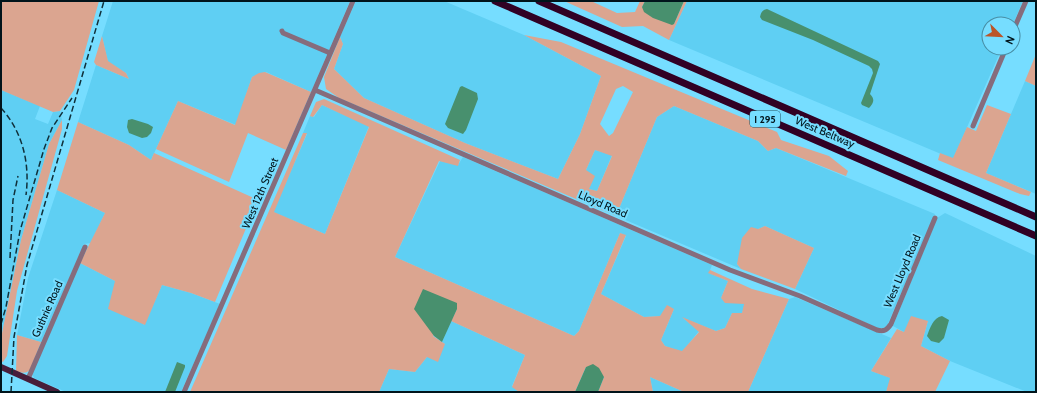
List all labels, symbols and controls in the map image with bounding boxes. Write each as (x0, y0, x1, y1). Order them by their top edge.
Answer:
north arrow (981, 16, 1021, 56)
text: N (1002, 34, 1018, 46)
road number: I 295 (750, 111, 780, 127)
street label: West Beltway (793, 113, 857, 151)
street label: West 12th Street (239, 155, 281, 231)
street label: Lloyd Road (576, 187, 630, 221)
street label: West Lloyd Road (880, 232, 924, 310)
street label: Guthrie Road (28, 279, 66, 339)

